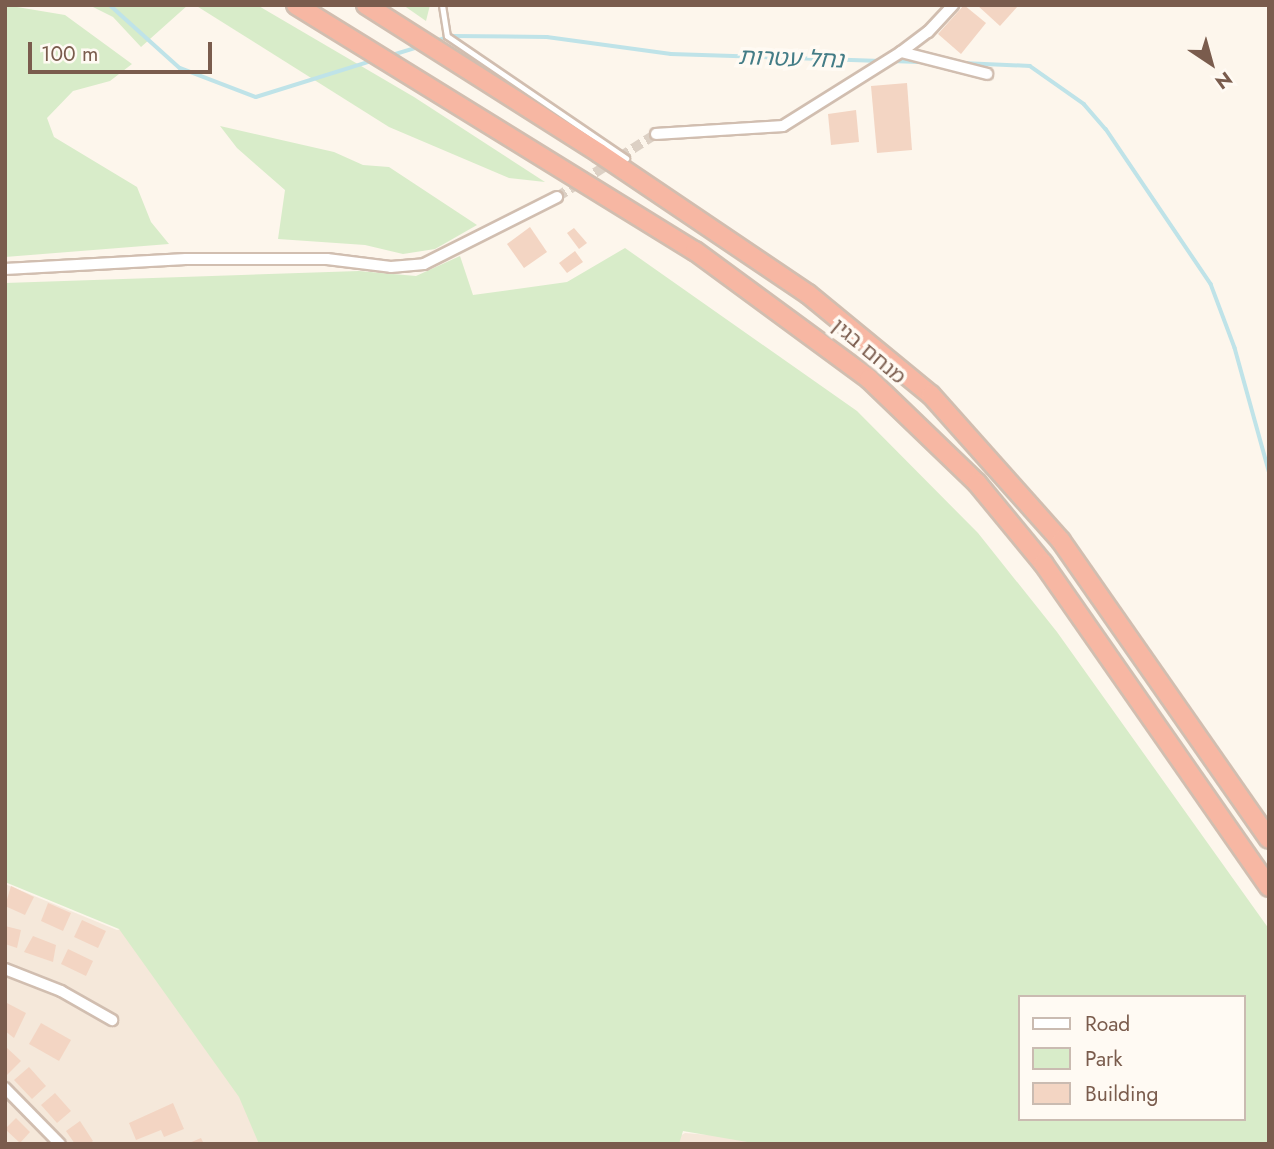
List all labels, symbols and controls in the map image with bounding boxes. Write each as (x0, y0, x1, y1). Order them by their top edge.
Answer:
scale bar (32, 28, 215, 72)
north arrow (1176, 28, 1246, 98)
text: 100 m (41, 39, 98, 69)
water label: נחל עטרות (738, 42, 844, 74)
text: N (1210, 65, 1238, 96)
street label: מנחם בגין (827, 313, 911, 389)
legend (1018, 995, 1246, 1121)
text: Road (1085, 1009, 1130, 1039)
text: Park (1085, 1044, 1122, 1074)
text: Building (1085, 1079, 1158, 1109)

